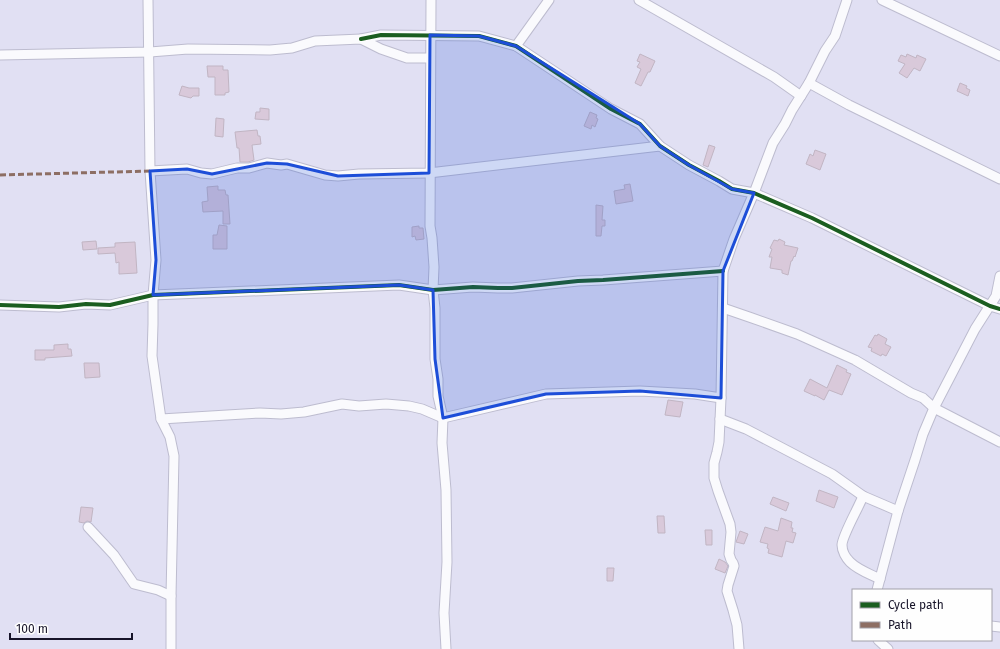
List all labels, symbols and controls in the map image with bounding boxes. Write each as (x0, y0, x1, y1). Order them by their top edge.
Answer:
legend (852, 589, 992, 641)
text: Cycle path (888, 598, 944, 612)
scale bar (10, 615, 132, 641)
text: Path (888, 618, 912, 632)
text: 100 m (16, 622, 48, 636)

